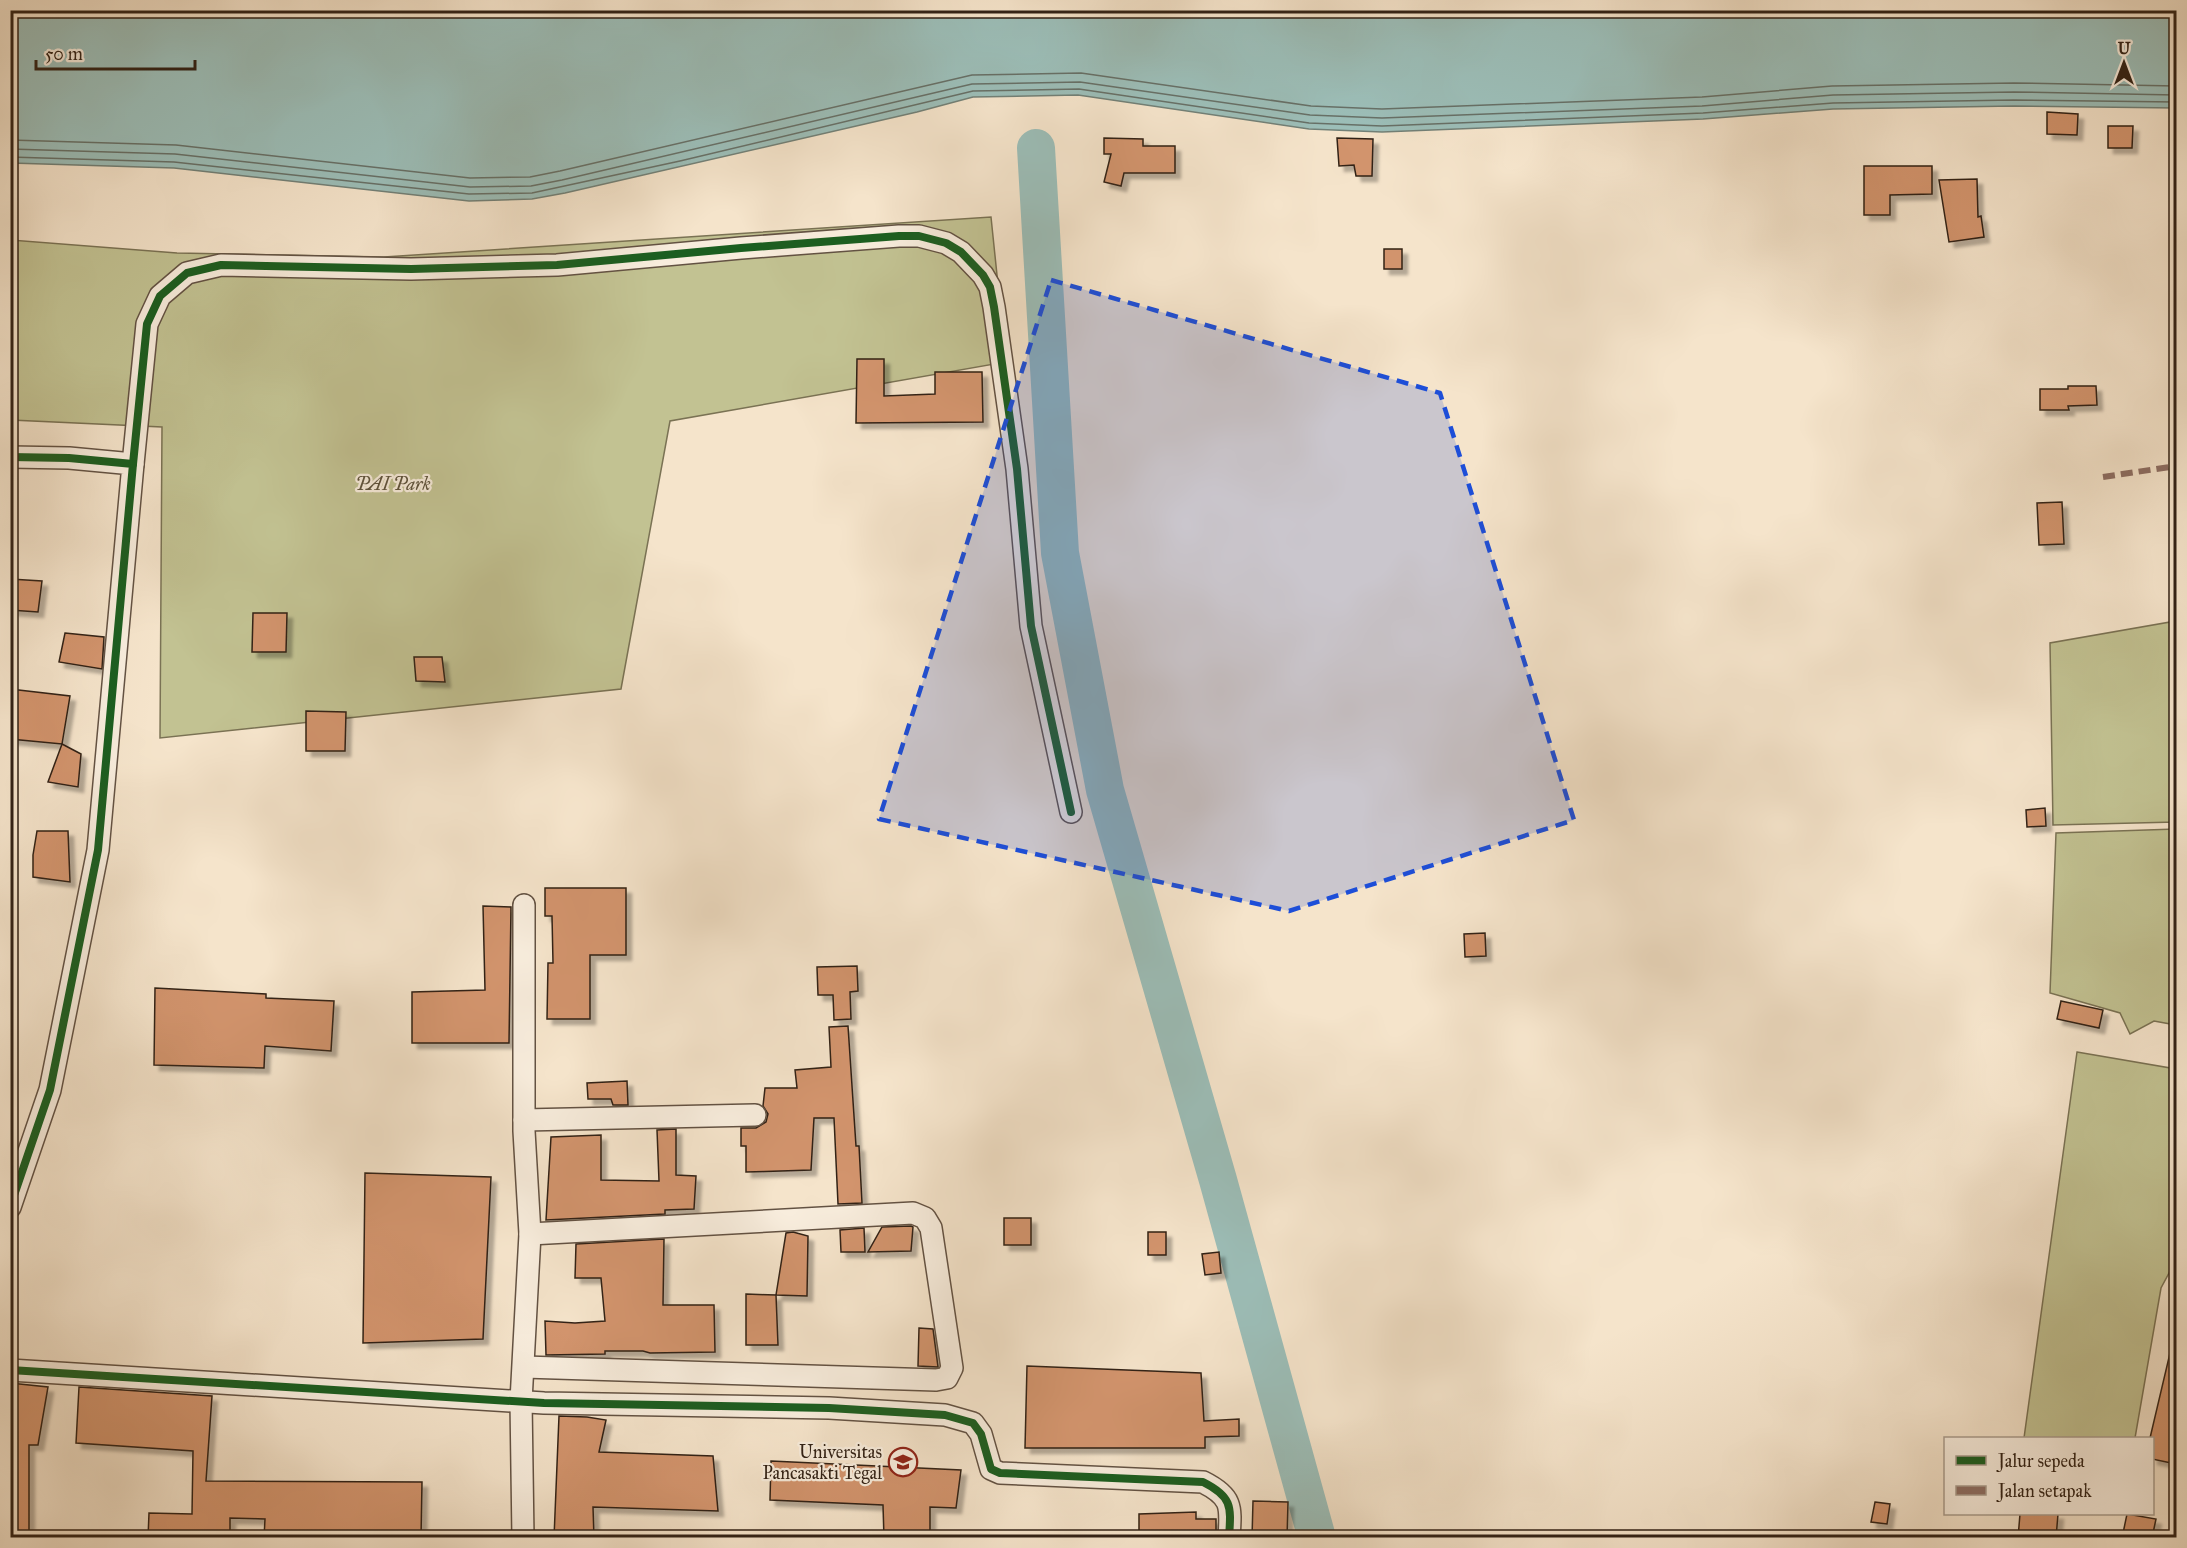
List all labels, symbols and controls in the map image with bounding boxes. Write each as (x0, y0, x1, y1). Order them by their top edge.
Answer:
scale bar (36, 33, 195, 71)
north arrow (2094, 33, 2154, 93)
text: U (2118, 39, 2131, 58)
text: 50 m (45, 43, 83, 65)
park label: PAI Park (355, 473, 431, 495)
legend (1944, 1437, 2154, 1515)
place label: Universitas Pancasakti Tegal (763, 1441, 882, 1485)
school or university icon: Universitas Pancasakti Tegal (887, 1446, 919, 1478)
text: Jalur sepeda (1996, 1450, 2085, 1473)
text: Jalan setapak (1996, 1480, 2092, 1503)

